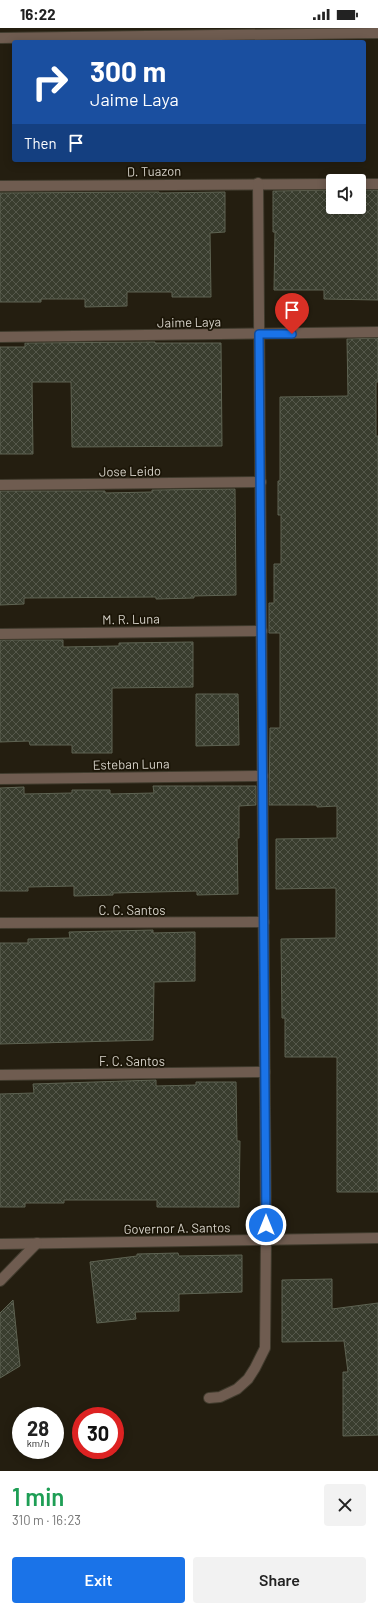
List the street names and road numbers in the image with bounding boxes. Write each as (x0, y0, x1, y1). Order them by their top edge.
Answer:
street label: D. Tuazon (127, 163, 181, 179)
street label: Jaime Laya (157, 313, 221, 331)
street label: Jose Leido (99, 462, 161, 480)
street label: M. R. Luna (102, 610, 160, 628)
street label: Esteban Luna (92, 755, 170, 773)
street label: C. C. Santos (98, 902, 166, 918)
street label: F. C. Santos (99, 1053, 165, 1069)
street label: Governor A. Santos (123, 1219, 231, 1237)

